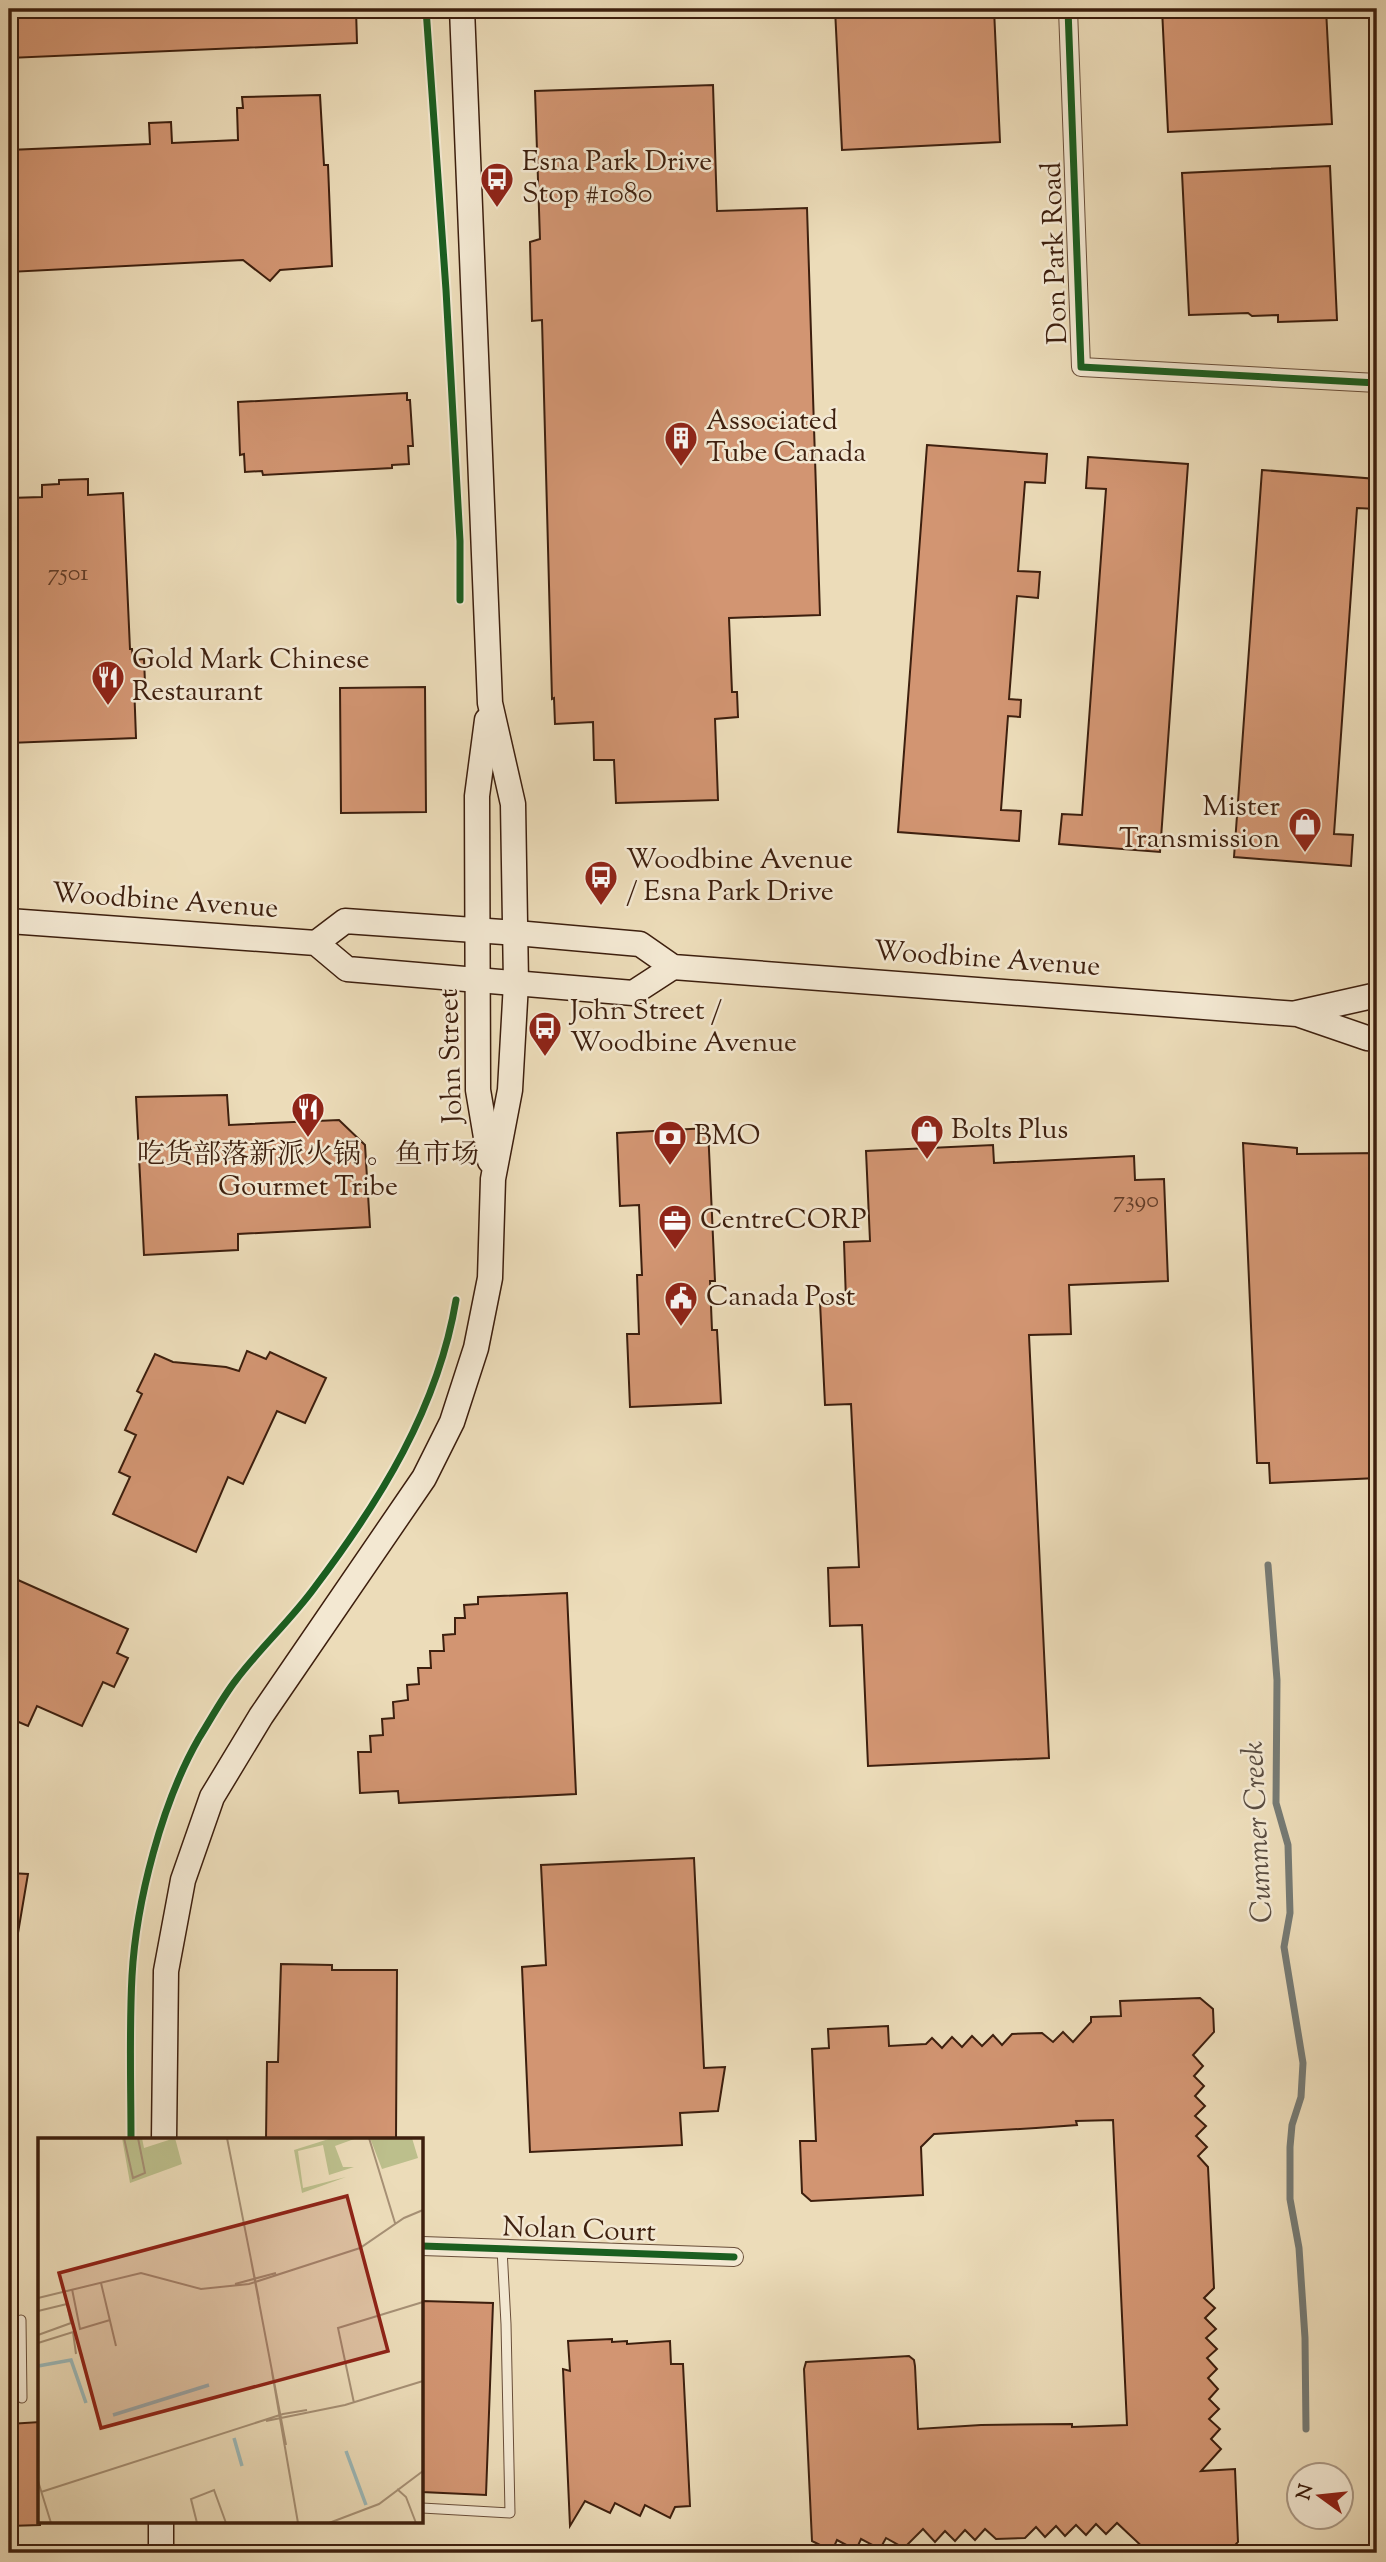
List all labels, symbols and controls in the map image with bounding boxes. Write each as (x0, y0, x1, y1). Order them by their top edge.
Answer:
place label: Esna Park Drive Stop #1080 (522, 143, 712, 215)
bus stop icon: Esna Park Drive Stop #1080 (478, 160, 516, 209)
street label: Don Park Road (1033, 161, 1079, 345)
place label: Associated Tube Canada (706, 402, 866, 474)
building icon: Associated Tube Canada (662, 419, 700, 468)
house number: 7501 (48, 557, 88, 591)
place label: Gold Mark Chinese Restaurant (132, 641, 370, 713)
restaurant icon: Gold Mark Chinese Restaurant (89, 658, 127, 707)
place label: Mister Transmission (1119, 788, 1280, 860)
shop icon: Mister Transmission (1286, 805, 1324, 854)
place label: Woodbine Avenue / Esna Park Drive (626, 841, 853, 913)
bus stop icon: Woodbine Avenue / Esna Park Drive (582, 858, 620, 907)
street label: Woodbine Avenue (50, 874, 280, 930)
street label: Woodbine Avenue (872, 932, 1102, 988)
street label: John Street (430, 988, 474, 1126)
place label: John Street / Woodbine Avenue (568, 992, 797, 1064)
bus stop icon: John Street / Woodbine Avenue (526, 1009, 564, 1058)
restaurant icon: 吃货部落新派火锅 。鱼市场 Gourmet Tribe (289, 1090, 327, 1139)
place label: Bolts Plus (951, 1111, 1068, 1151)
shop icon: Bolts Plus (908, 1112, 946, 1161)
place label: BMO (694, 1117, 760, 1157)
bank icon: BMO (651, 1118, 689, 1167)
place label: 吃货部落新派火锅 。鱼市场 Gourmet Tribe (137, 1136, 479, 1208)
house number: 7390 (1113, 1184, 1159, 1218)
place label: CentreCORP (700, 1201, 867, 1241)
office icon: CentreCORP (656, 1202, 694, 1251)
place label: Canada Post (706, 1278, 856, 1318)
public building icon: Canada Post (662, 1279, 700, 1328)
water label: Cummer Creek (1233, 1740, 1285, 1924)
inset map (38, 2138, 424, 2524)
street label: Nolan Court (502, 2208, 657, 2254)
north arrow (1284, 2460, 1354, 2530)
text: N (1291, 2481, 1321, 2503)

